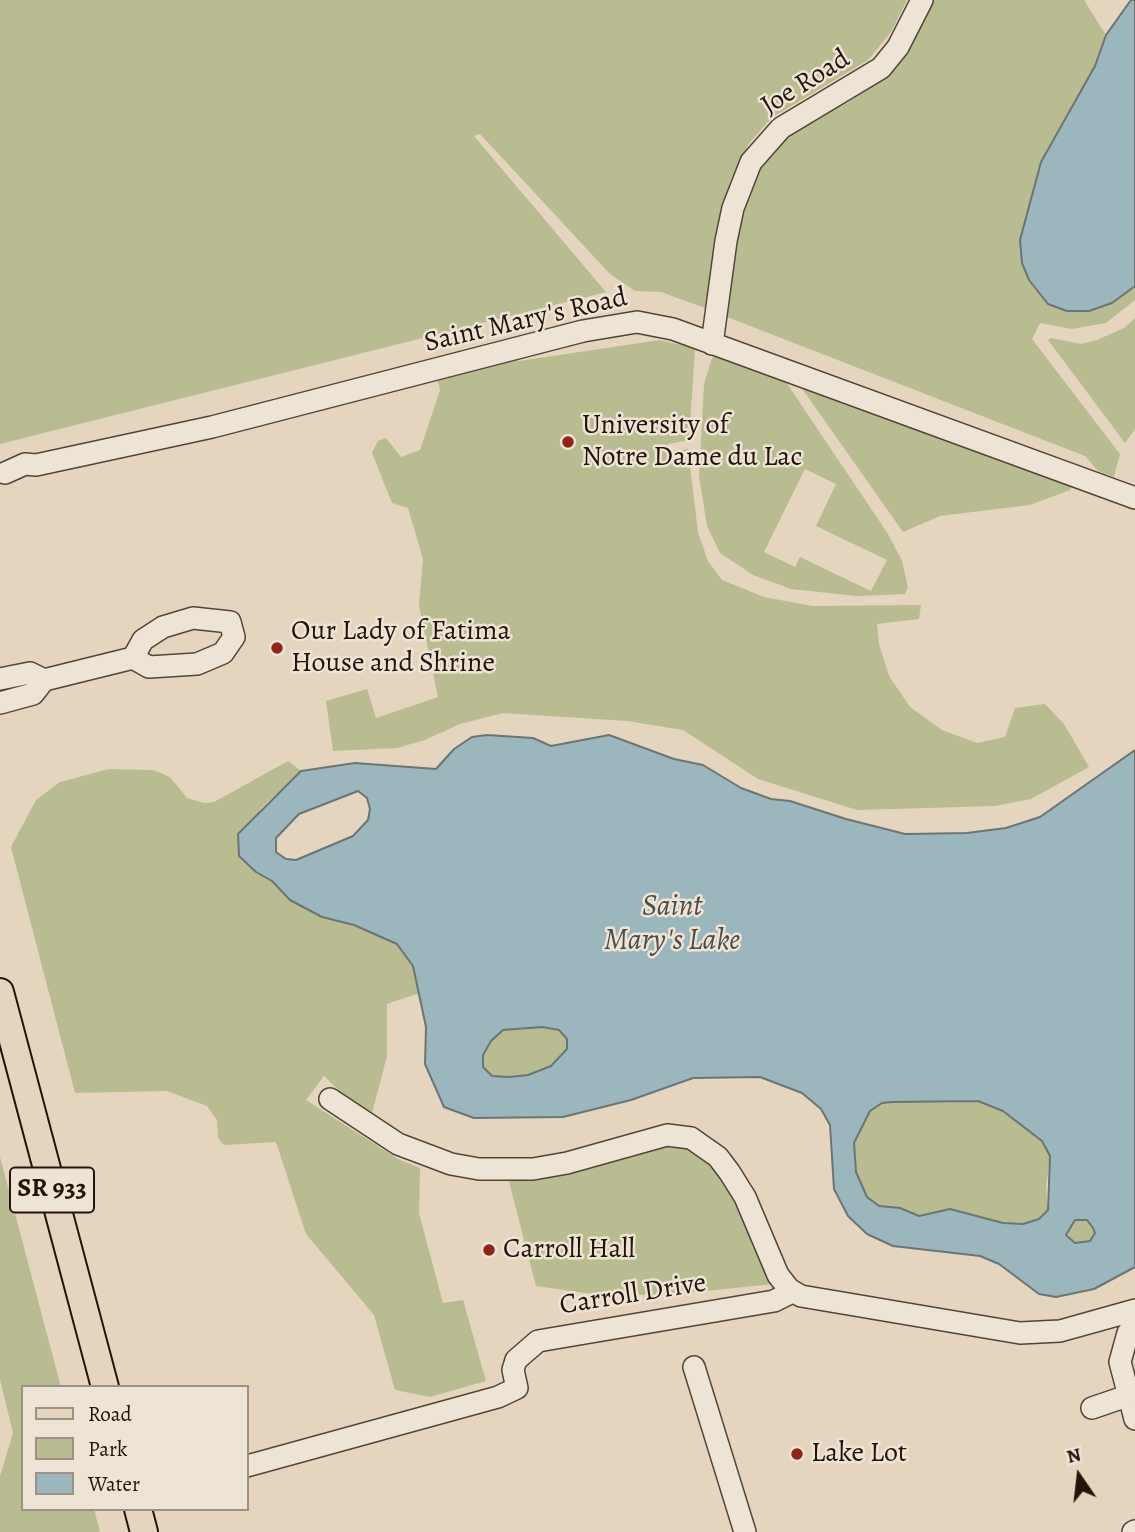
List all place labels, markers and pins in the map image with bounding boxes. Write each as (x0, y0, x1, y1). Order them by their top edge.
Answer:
place label: University of Notre Dame du Lac (582, 409, 802, 475)
marker: University of Notre Dame du Lac (560, 434, 576, 450)
place label: Our Lady of Fatima House and Shrine (291, 615, 510, 681)
marker: Our Lady of Fatima House and Shrine (269, 640, 285, 656)
place label: Carroll Hall (503, 1233, 635, 1267)
marker: Carroll Hall (481, 1242, 497, 1258)
place label: Lake Lot (811, 1437, 907, 1471)
marker: Lake Lot (789, 1446, 805, 1462)

